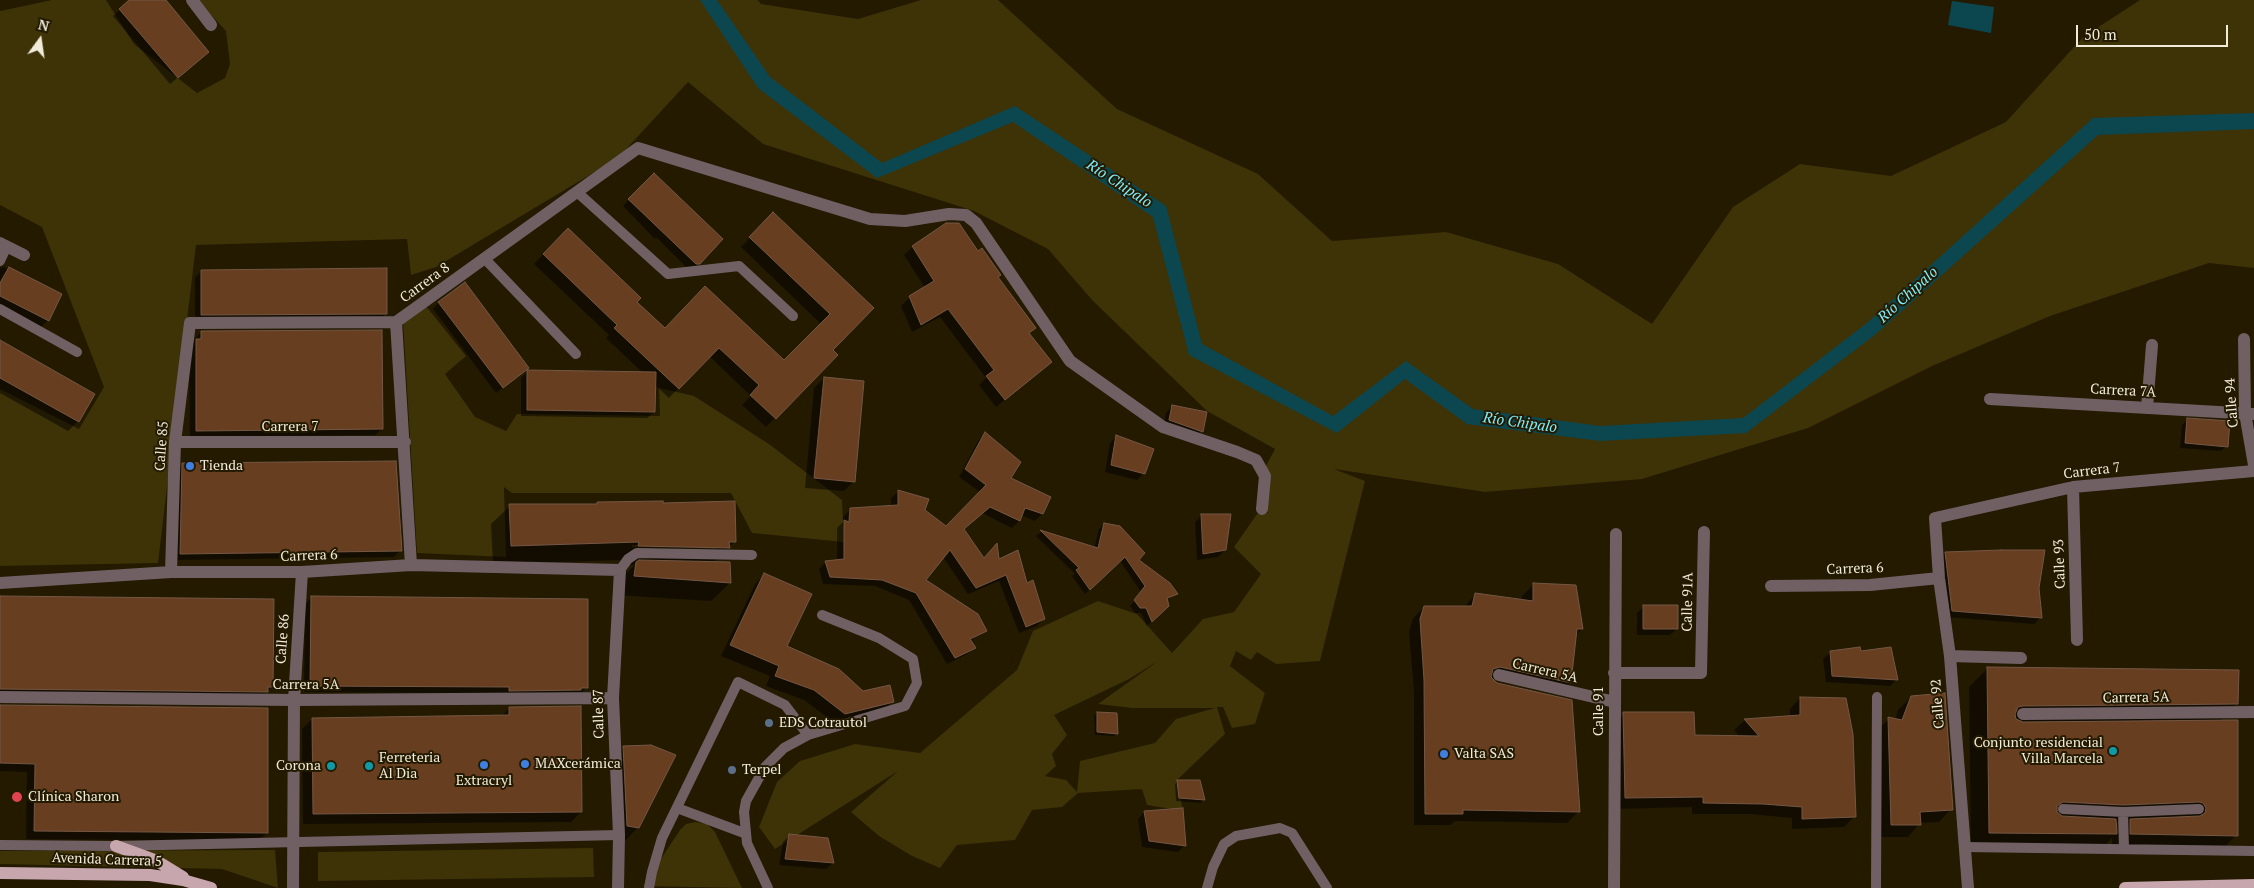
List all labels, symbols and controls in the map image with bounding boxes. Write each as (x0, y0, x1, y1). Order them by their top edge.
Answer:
text: N (36, 14, 51, 35)
north arrow (15, 15, 65, 65)
scale bar (2079, 15, 2232, 47)
text: 50 m (2084, 24, 2117, 44)
water label: Río Chipalo (1083, 156, 1155, 212)
street label: Carrera 8 (397, 259, 453, 307)
water label: Río Chipalo (1874, 263, 1942, 327)
street label: Calle 94 (2222, 378, 2242, 428)
street label: Carrera 7A (2090, 381, 2156, 401)
water label: Río Chipalo (1482, 409, 1558, 437)
street label: Carrera 7 (261, 419, 319, 435)
street label: Calle 85 (152, 421, 172, 471)
place label: Tienda (200, 458, 243, 474)
street label: Carrera 7 (2063, 459, 2121, 483)
marker: Tienda (184, 460, 196, 472)
street label: Calle 93 (2051, 539, 2069, 589)
street label: Carrera 6 (280, 547, 338, 565)
street label: Carrera 6 (1826, 560, 1884, 578)
street label: Calle 91A (1679, 572, 1697, 632)
street label: Calle 86 (273, 614, 293, 664)
street label: Carrera 5A (1511, 655, 1579, 687)
street label: Carrera 5A (273, 677, 339, 693)
street label: Calle 92 (1928, 679, 1948, 729)
street label: Calle 91 (1591, 686, 1607, 736)
street label: Calle 87 (590, 689, 608, 739)
street label: Carrera 5A (2102, 689, 2170, 707)
place label: EDS Cotrautol (779, 715, 867, 731)
marker: EDS Cotrautol (763, 717, 775, 729)
place label: Conjunto residencial Villa Marcela (1974, 735, 2103, 768)
marker: Conjunto residencial Villa Marcela (2107, 745, 2119, 757)
place label: Valta SAS (1454, 746, 1514, 762)
marker: Valta SAS (1438, 748, 1450, 760)
place label: Ferreteria Al Dia (379, 750, 440, 782)
place label: MAXcerámica (535, 756, 621, 772)
place label: Corona (276, 758, 321, 774)
marker: MAXcerámica (519, 758, 531, 770)
marker: Extracryl (478, 759, 490, 771)
marker: Corona (325, 760, 337, 772)
marker: Ferreteria Al Dia (363, 760, 375, 772)
place label: Terpel (742, 762, 781, 778)
marker: Terpel (726, 764, 738, 776)
place label: Extracryl (456, 773, 512, 789)
place label: Clínica Sharon (28, 789, 119, 805)
marker: Clínica Sharon (10, 790, 24, 804)
street label: Avenida Carrera 5 (52, 850, 162, 870)

